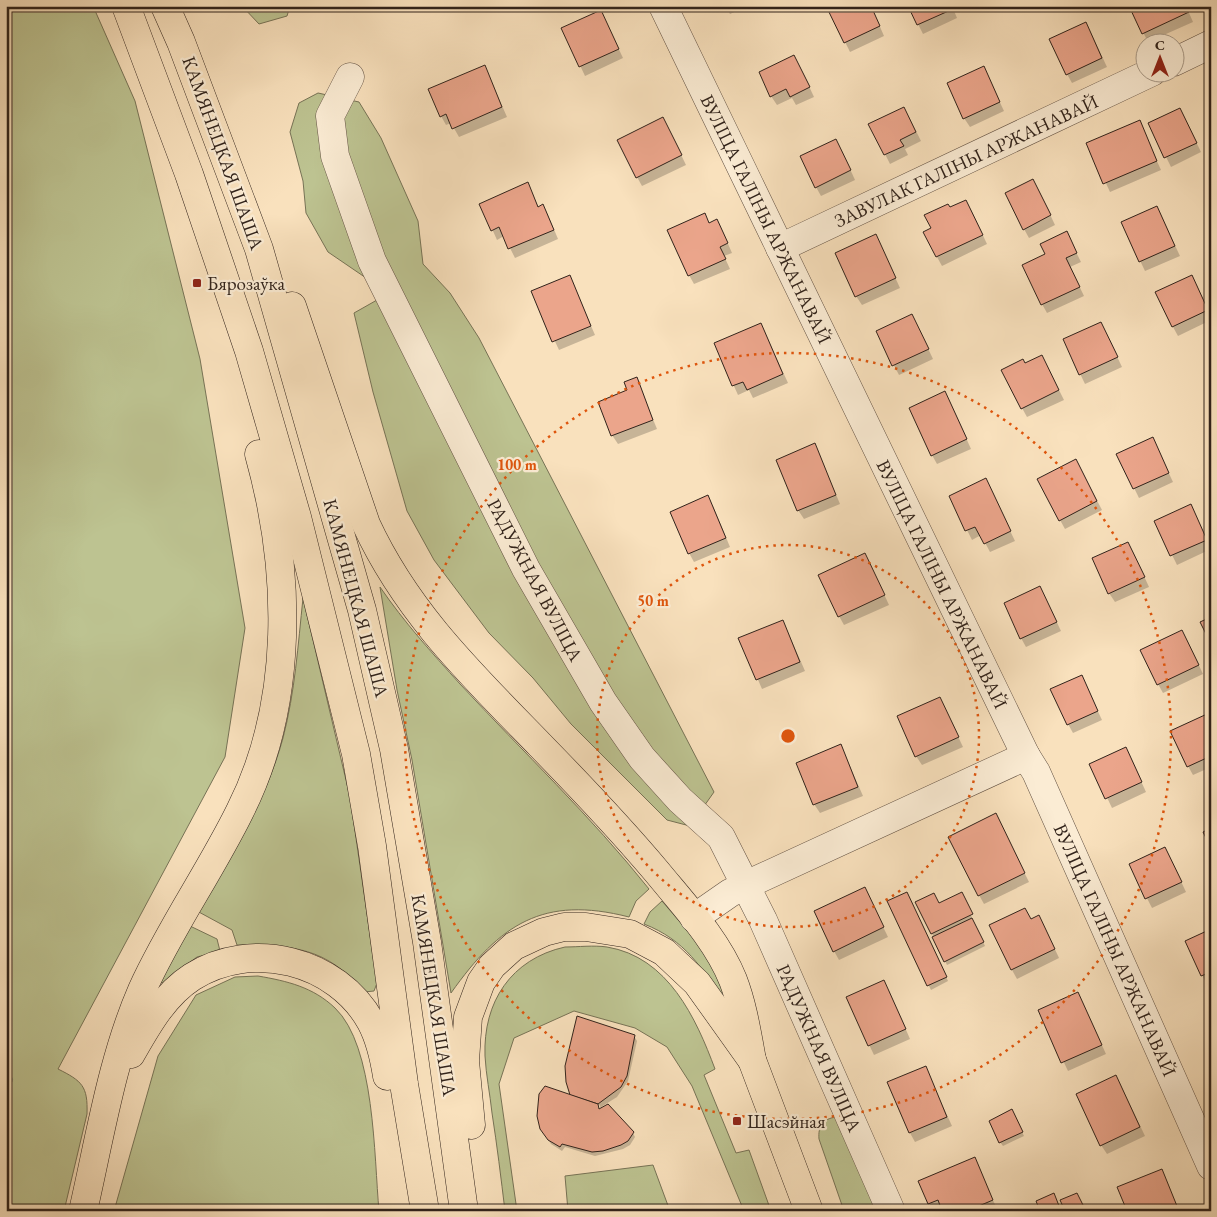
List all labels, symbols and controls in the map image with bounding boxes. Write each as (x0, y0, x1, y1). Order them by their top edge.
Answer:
north arrow (1134, 32, 1184, 82)
text: С (1155, 36, 1165, 54)
street label: КАМЯНЕЦКАЯ ШАША (176, 53, 270, 254)
street label: ЗАВУЛАК ГАЛІНЫ АРЖАНАВАЙ (830, 89, 1102, 233)
street label: ВУЛІЦА ГАЛІНЫ АРЖАНАВАЙ (695, 90, 837, 348)
place label: Бярозаўка (207, 271, 285, 296)
marker: Бярозаўка (191, 277, 203, 289)
text: 100 m (497, 455, 537, 474)
street label: ВУЛІЦА ГАЛІНЫ АРЖАНАВАЙ (871, 455, 1013, 713)
street label: РАДУЖНАЯ ВУЛІЦА (482, 494, 589, 666)
street label: КАМЯНЕЦКАЯ ШАША (317, 496, 395, 701)
text: 50 m (637, 591, 669, 610)
centre of rings (779, 727, 797, 745)
street label: ВУЛІЦА ГАЛІНЫ АРЖАНАВАЙ (1048, 820, 1182, 1080)
street label: КАМЯНЕЦКАЯ ШАША (406, 892, 462, 1099)
street label: РАДУЖНАЯ ВУЛІЦА (771, 960, 868, 1136)
place label: Шасэйная (747, 1109, 826, 1134)
marker: Шасэйная (731, 1115, 743, 1127)

